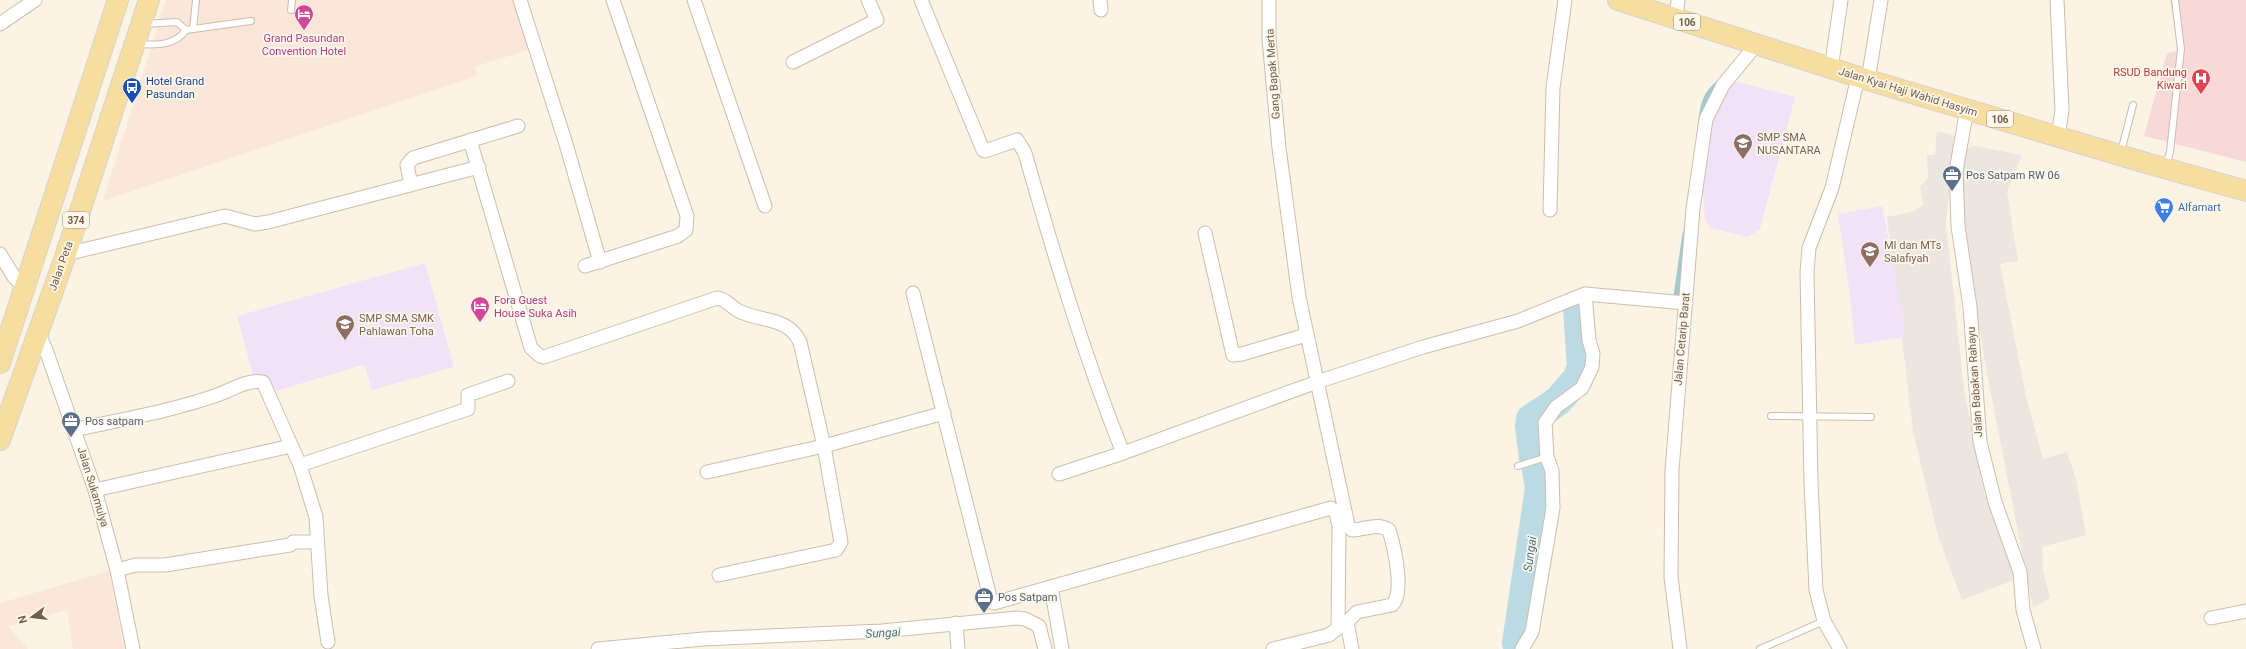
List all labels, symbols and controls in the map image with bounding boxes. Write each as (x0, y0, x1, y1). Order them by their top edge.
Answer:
hotel icon: Grand Pasundan Convention Hotel (293, 3, 315, 31)
road number: 106 (1674, 14, 1700, 30)
street label: Gang Bapak Merta (1263, 28, 1283, 120)
place label: Grand Pasundan Convention Hotel (262, 32, 346, 58)
street label: Jalan Kyai Haji Wahid Hasyim (1837, 65, 1979, 119)
place label: RSUD Bandung Kiwari (2113, 66, 2187, 92)
hospital icon: RSUD Bandung Kiwari (2190, 67, 2212, 95)
place label: Hotel Grand Pasundan (146, 75, 204, 101)
bus stop icon: Hotel Grand Pasundan (121, 76, 143, 104)
road number: 106 (1987, 111, 2013, 127)
place label: SMP SMA NUSANTARA (1757, 131, 1821, 157)
school or university icon: SMP SMA NUSANTARA (1732, 132, 1754, 160)
office icon: Pos Satpam RW 06 (1941, 164, 1963, 192)
place label: Pos Satpam RW 06 (1966, 169, 2060, 182)
supermarket icon: Alfamart (2153, 196, 2175, 224)
place label: Alfamart (2178, 201, 2221, 214)
road number: 374 (63, 212, 89, 228)
street label: Jalan Peta (46, 239, 76, 293)
place label: MI dan MTs Salafiyah (1884, 239, 1942, 265)
school or university icon: MI dan MTs Salafiyah (1859, 240, 1881, 268)
street label: Jalan Cetarip Barat (1671, 292, 1693, 386)
place label: Fora Guest House Suka Asih (494, 294, 577, 320)
hotel icon: Fora Guest House Suka Asih (469, 295, 491, 323)
place label: SMP SMA SMK Pahlawan Toha (359, 312, 434, 338)
school or university icon: SMP SMA SMK Pahlawan Toha (334, 313, 356, 341)
street label: Jalan Babakan Rahayu (1965, 326, 1985, 438)
office icon: Pos satpam (60, 410, 82, 438)
place label: Pos satpam (85, 415, 144, 428)
street label: Jalan Sukamulya (75, 445, 111, 529)
water label: Sungai (1521, 535, 1539, 573)
office icon: Pos Satpam (973, 586, 995, 614)
place label: Pos Satpam (998, 591, 1057, 604)
north arrow (12, 597, 52, 637)
text: N (15, 614, 30, 625)
water label: Sungai (865, 625, 901, 641)

